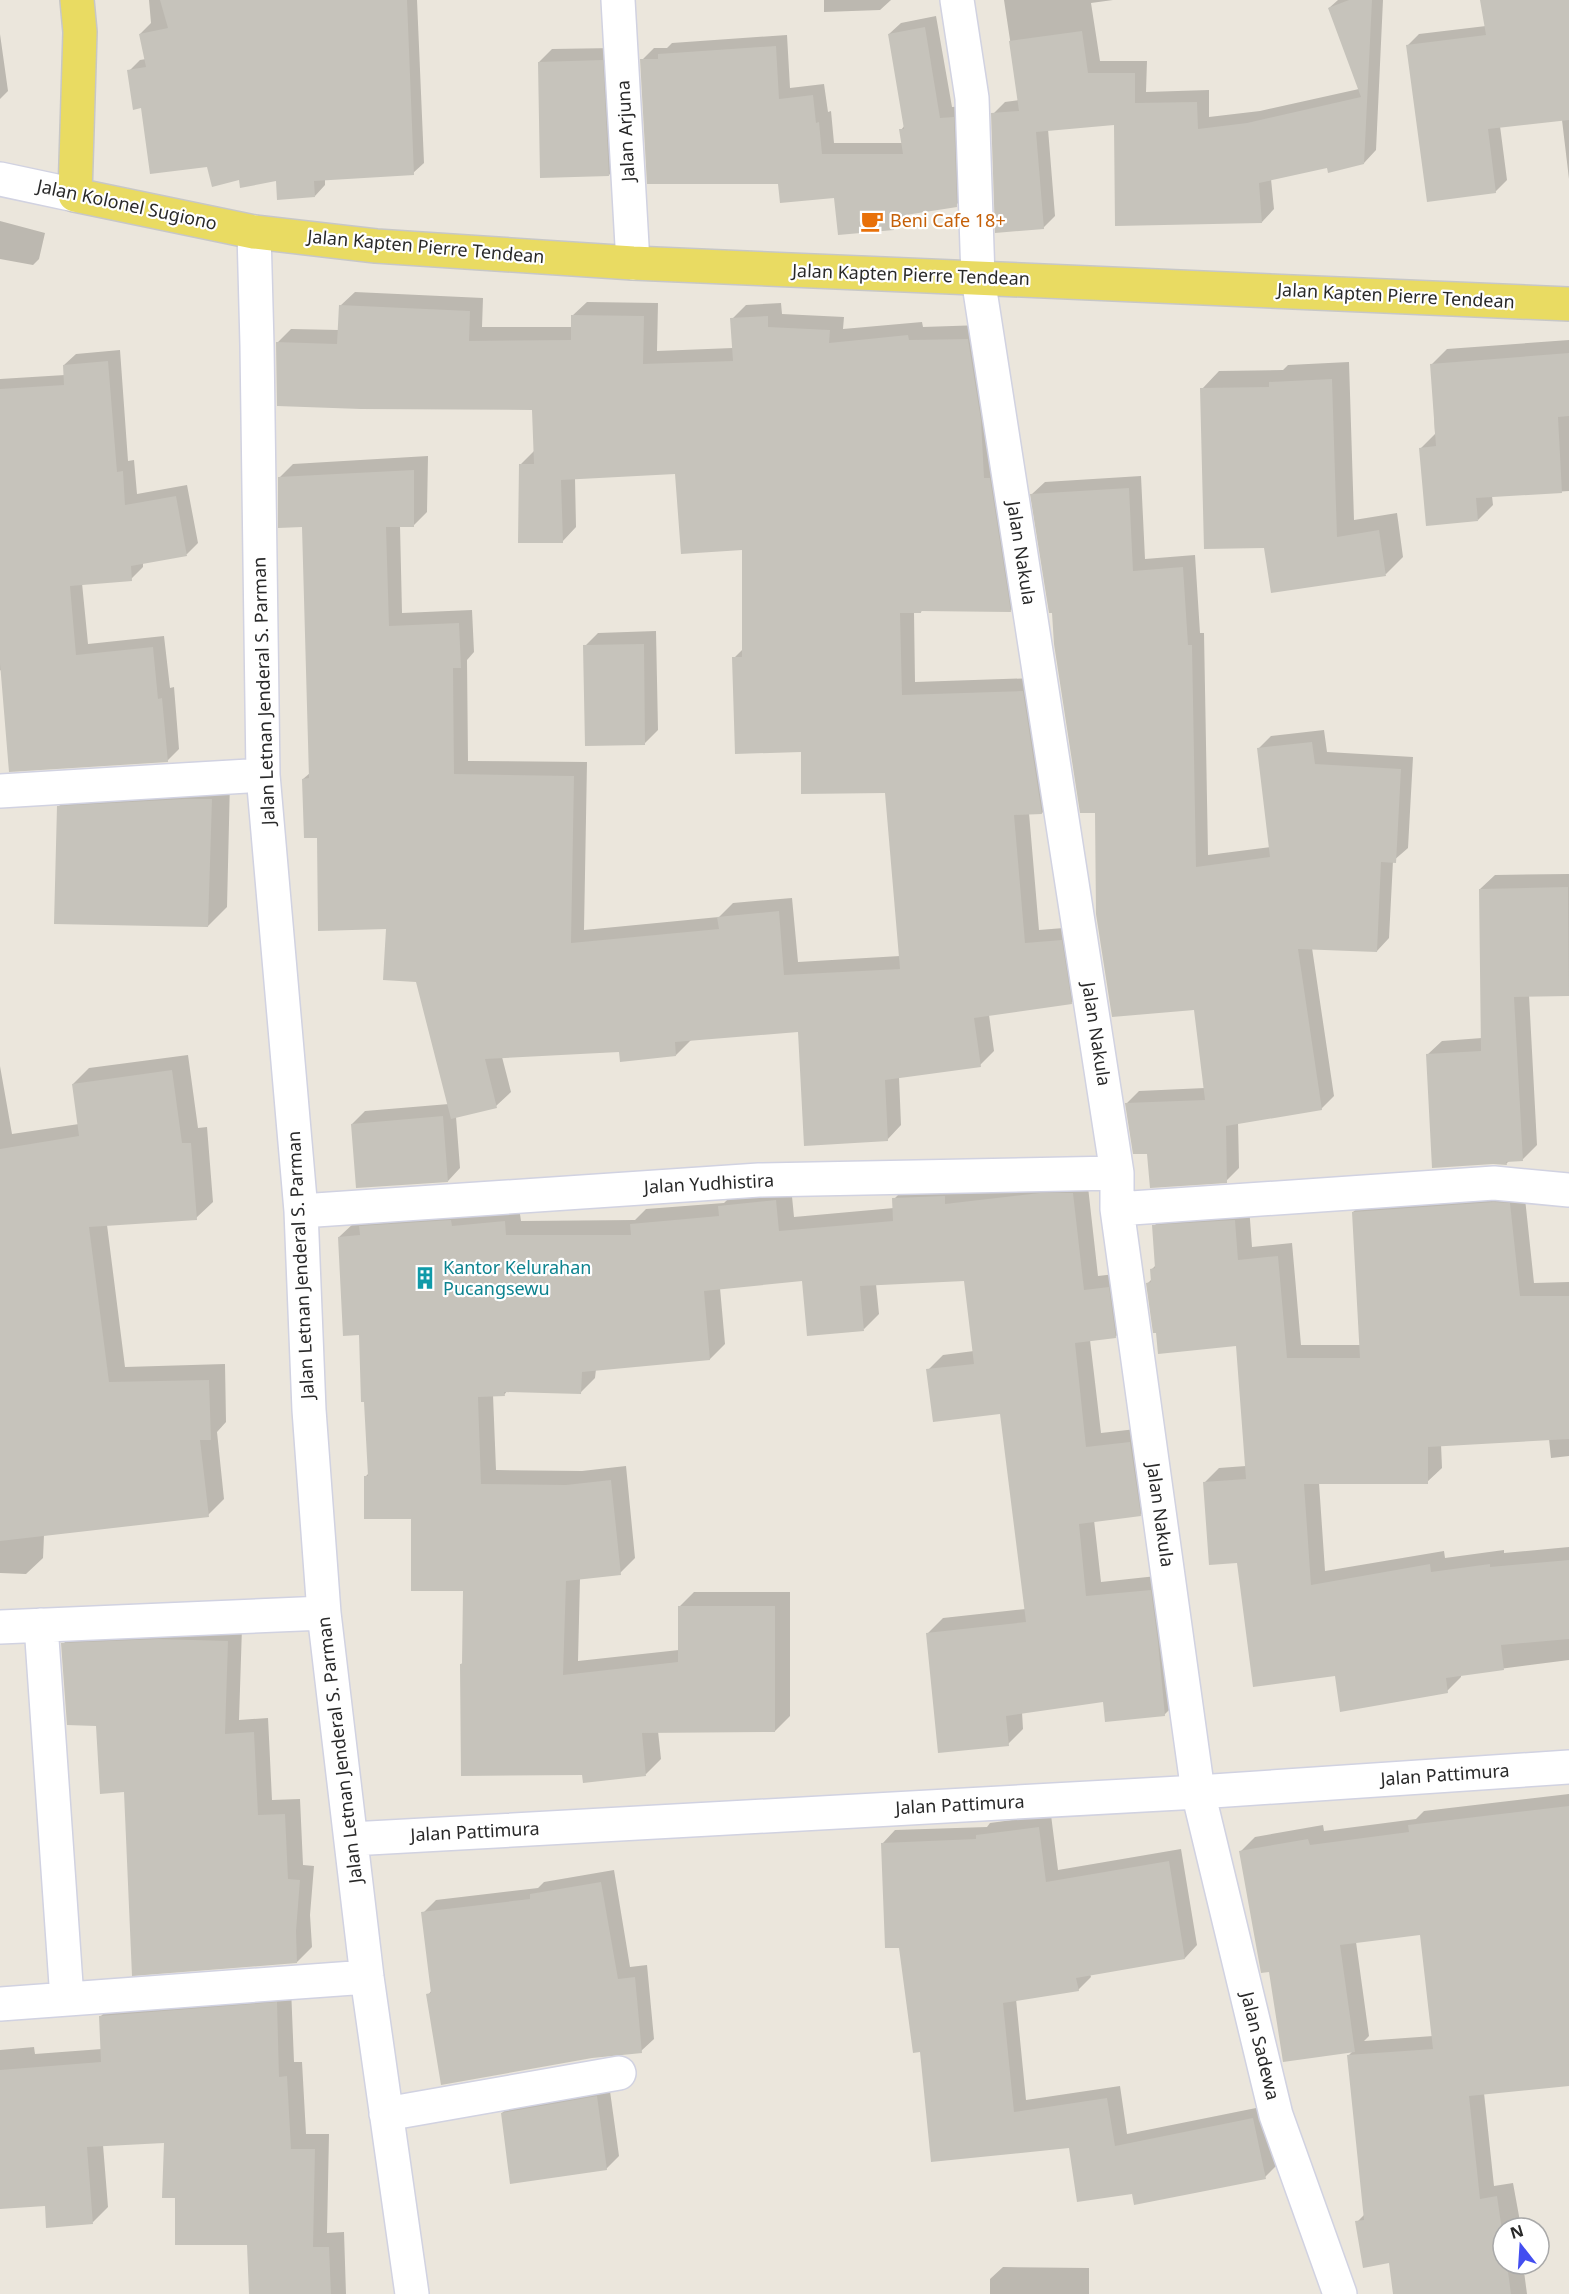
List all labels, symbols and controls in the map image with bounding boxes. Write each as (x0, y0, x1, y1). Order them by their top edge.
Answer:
street label: Jalan Arjuna (610, 80, 640, 184)
street label: Jalan Kolonel Sugiono (33, 173, 219, 235)
cafe icon: Beni Cafe 18+ (859, 208, 885, 234)
place label: Beni Cafe 18+ (890, 208, 1006, 232)
street label: Jalan Kapten Pierre Tendean (305, 224, 546, 268)
street label: Jalan Kapten Pierre Tendean (790, 258, 1030, 290)
street label: Jalan Kapten Pierre Tendean (1275, 277, 1515, 313)
street label: Jalan Nakula (1002, 497, 1042, 606)
street label: Jalan Letnan Jenderal S. Parman (246, 556, 280, 828)
street label: Jalan Nakula (1077, 978, 1117, 1087)
street label: Jalan Letnan Jenderal S. Parman (281, 1130, 319, 1402)
street label: Jalan Yudhistira (641, 1168, 775, 1198)
place label: Kantor Kelurahan Pucangsewu (443, 1255, 591, 1300)
building icon: Kantor Kelurahan Pucangsewu (412, 1265, 438, 1291)
street label: Jalan Nakula (1142, 1459, 1180, 1568)
street label: Jalan Letnan Jenderal S. Parman (311, 1615, 368, 1887)
street label: Jalan Pattimura (1378, 1758, 1510, 1791)
street label: Jalan Pattimura (893, 1789, 1025, 1819)
street label: Jalan Pattimura (408, 1816, 540, 1846)
street label: Jalan Sadewa (1235, 1987, 1286, 2102)
north arrow (1491, 2216, 1551, 2276)
text: N (1507, 2219, 1526, 2244)

